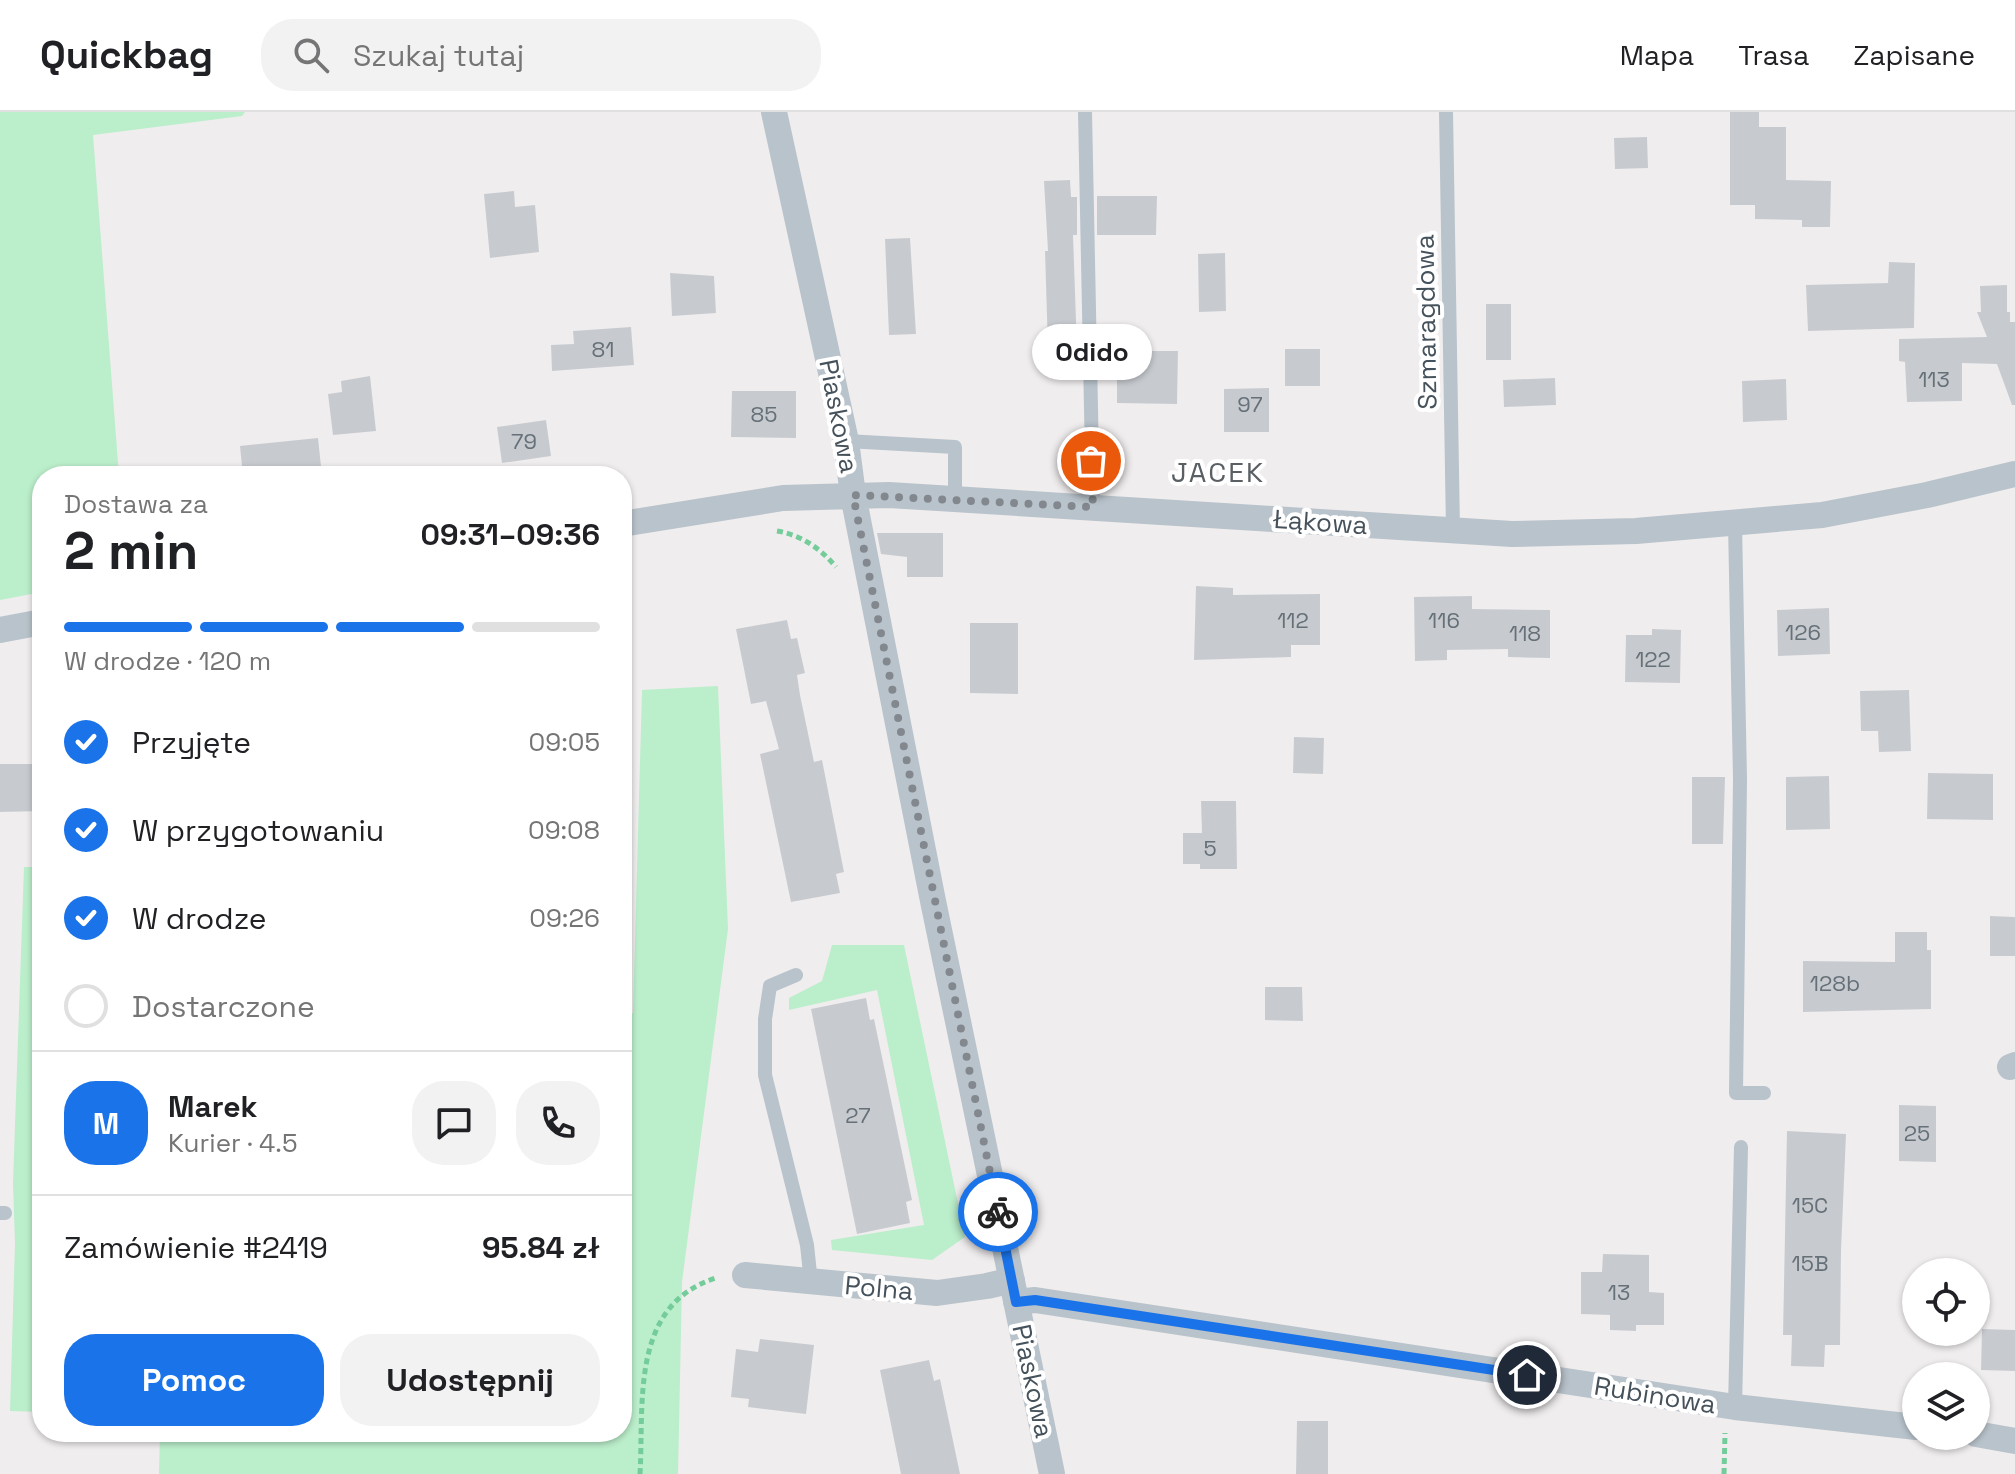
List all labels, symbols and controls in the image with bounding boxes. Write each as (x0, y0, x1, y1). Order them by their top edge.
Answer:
search box (261, 19, 821, 91)
text: Quickbag (40, 31, 213, 79)
icon: search (289, 33, 333, 77)
text: Szukaj tutaj (353, 36, 524, 75)
text: Mapa (1620, 37, 1694, 73)
text: Trasa (1738, 37, 1809, 73)
text: Zapisane (1853, 37, 1975, 73)
street label: Szmaragdowa (1407, 234, 1445, 410)
callout: Odido (1031, 325, 1151, 381)
house number: 81 (592, 335, 614, 363)
text: Odido (1055, 335, 1129, 369)
street label: Piaskowa (811, 356, 867, 476)
house number: 113 (1918, 365, 1950, 393)
house number: 97 (1237, 390, 1263, 418)
house number: 85 (751, 400, 777, 428)
house number: 79 (511, 427, 537, 455)
pin (1057, 427, 1125, 495)
icon: bag (1069, 439, 1113, 483)
district label: JACEK (1171, 454, 1265, 490)
text: Dostawa za (64, 487, 208, 521)
street label: Łąkowa (1271, 502, 1369, 542)
text: 09:31–09:36 (421, 515, 600, 554)
text: 2 min (64, 518, 198, 584)
house number: 112 (1277, 606, 1309, 634)
house number: 116 (1428, 606, 1460, 634)
house number: 126 (1785, 618, 1821, 646)
house number: 118 (1509, 619, 1541, 647)
text: W drodze · 120 m (64, 644, 271, 678)
house number: 122 (1635, 645, 1671, 673)
icon: check (64, 720, 108, 764)
text: Przyjęte (132, 723, 251, 762)
text: 09:05 (529, 725, 600, 759)
icon: check (64, 808, 108, 852)
text: W przygotowaniu (132, 811, 384, 850)
text: 09:08 (528, 813, 600, 847)
house number: 5 (1203, 834, 1217, 862)
icon: check (64, 896, 108, 940)
text: W drodze (132, 899, 267, 938)
text: 09:26 (529, 901, 600, 935)
house number: 128b (1810, 969, 1860, 997)
text: Dostarczone (132, 987, 315, 1026)
button: chat (412, 1081, 496, 1165)
button: phone (516, 1081, 600, 1165)
text: Marek (168, 1087, 257, 1126)
house number: 27 (845, 1101, 871, 1129)
text: M (93, 1104, 119, 1143)
house number: 25 (1904, 1119, 1930, 1147)
text: Kurier · 4.5 (168, 1126, 298, 1160)
courier (958, 1172, 1038, 1252)
icon: bike (976, 1190, 1020, 1234)
house number: 15C (1792, 1191, 1828, 1219)
text: Zamówienie #2419 (64, 1228, 328, 1267)
text: 95.84 zł (482, 1228, 600, 1267)
house number: 15B (1792, 1249, 1828, 1277)
map controls (1902, 1258, 1990, 1450)
button: locate (1902, 1258, 1990, 1346)
street label: Polna (843, 1268, 915, 1308)
house number: 13 (1608, 1278, 1630, 1306)
street label: Piaskowa (1004, 1321, 1062, 1441)
button: Pomoc (64, 1334, 324, 1426)
button: Udostępnij (340, 1334, 600, 1426)
pin (1493, 1341, 1561, 1409)
icon: home (1505, 1353, 1549, 1397)
button: layers (1902, 1362, 1990, 1450)
street label: Rubinowa (1592, 1369, 1718, 1421)

